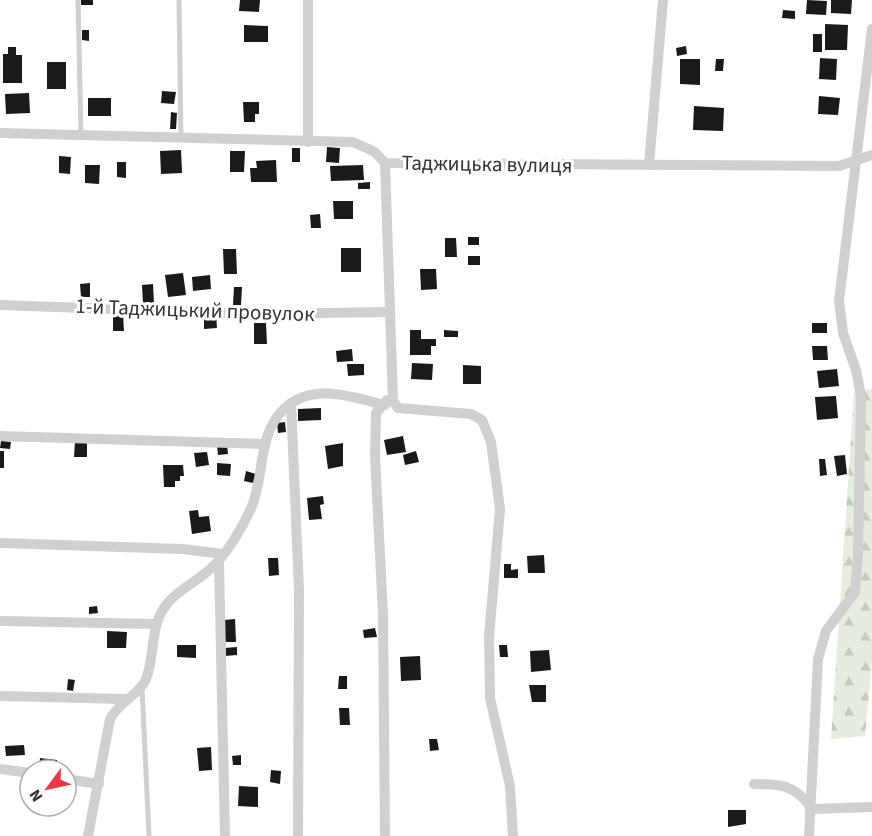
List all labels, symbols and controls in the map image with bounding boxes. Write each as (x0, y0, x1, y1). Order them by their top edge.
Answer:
street label: Таджицька вулиця (401, 148, 573, 180)
street label: 1-й Таджицький провулок (75, 291, 316, 329)
north arrow (18, 758, 78, 818)
text: N (24, 785, 48, 806)

